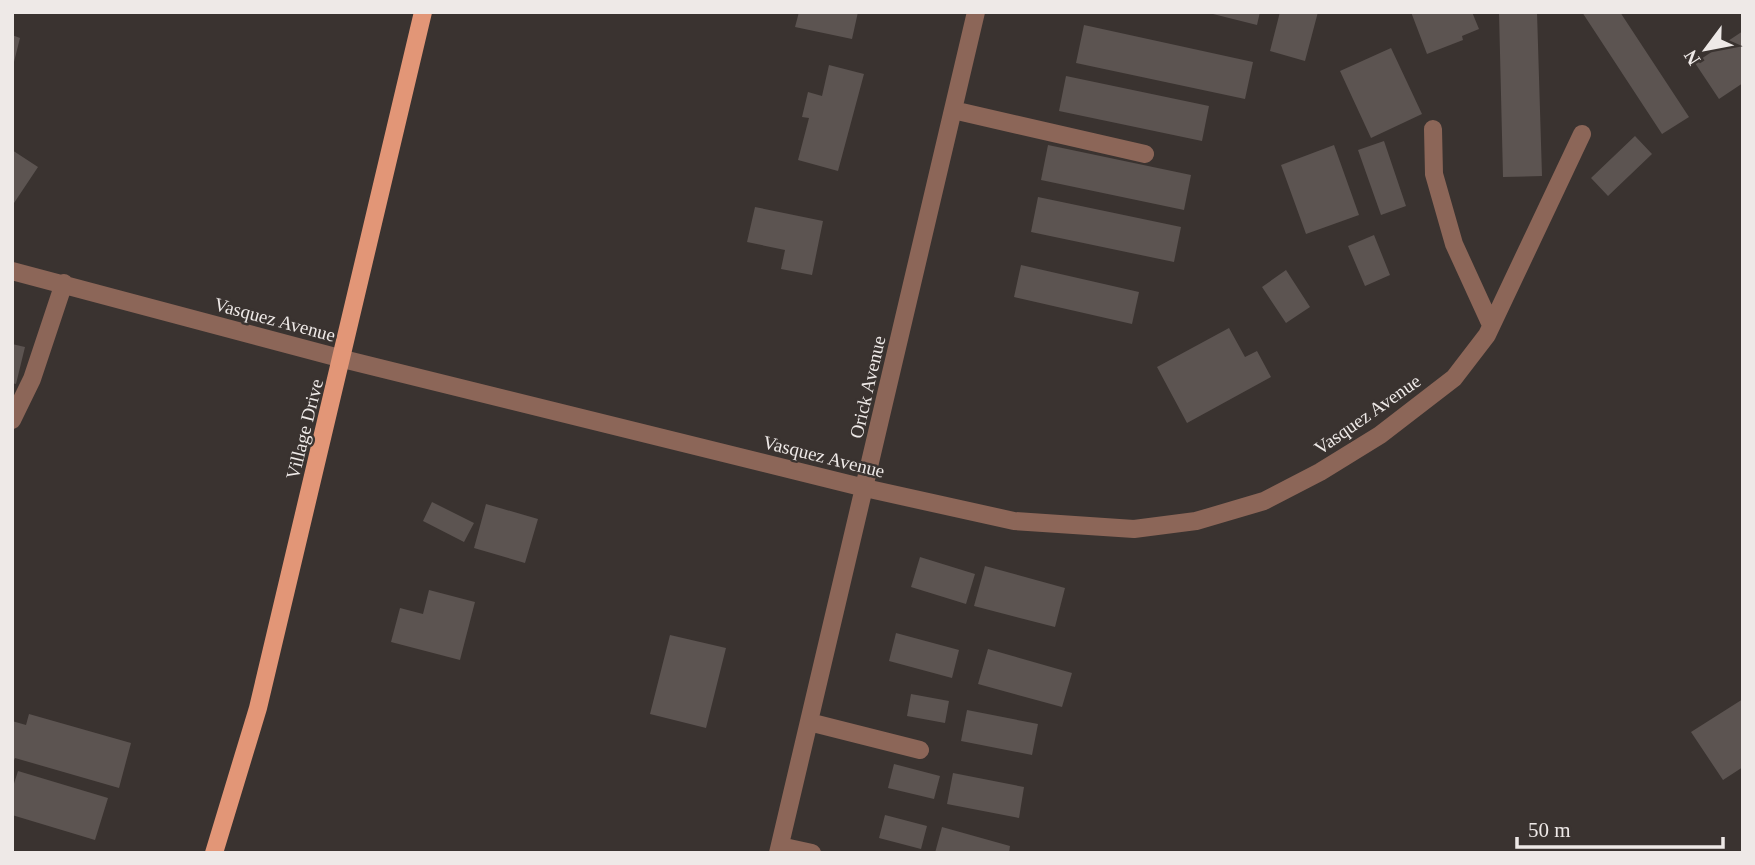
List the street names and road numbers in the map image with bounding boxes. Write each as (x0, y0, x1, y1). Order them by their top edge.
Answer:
street label: Vasquez Avenue (212, 293, 338, 346)
street label: Orick Avenue (845, 334, 889, 440)
street label: Vasquez Avenue (1310, 370, 1424, 459)
street label: Village Drive (282, 377, 327, 482)
street label: Vasquez Avenue (761, 431, 887, 482)

